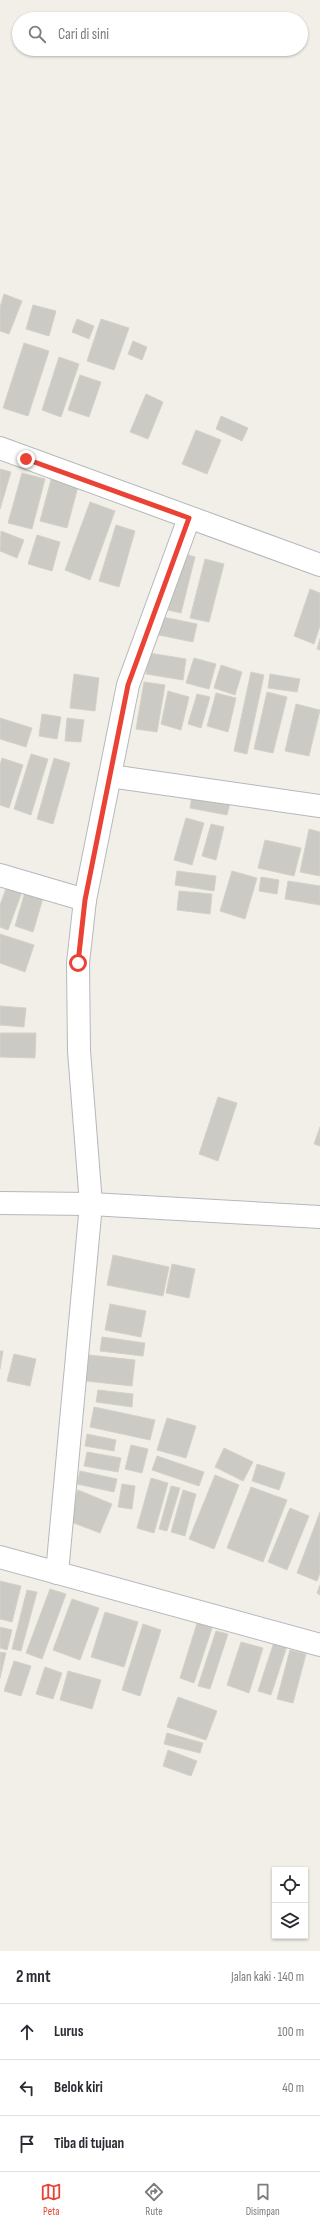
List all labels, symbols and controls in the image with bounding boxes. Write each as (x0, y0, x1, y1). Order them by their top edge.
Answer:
search box (12, 12, 308, 56)
icon: search (26, 23, 48, 45)
text: Cari di sini (58, 25, 109, 44)
route end (17, 450, 35, 468)
route start (69, 954, 87, 972)
map controls (272, 1867, 308, 1939)
button: locate (272, 1867, 308, 1903)
button: layers (272, 1903, 308, 1939)
text: 2 mnt (16, 1967, 51, 1987)
text: Jalan kaki · 140 m (231, 1969, 304, 1985)
icon: ahead (16, 2021, 38, 2043)
text: Lurus (54, 2022, 83, 2041)
text: 100 m (277, 2024, 304, 2040)
icon: left (16, 2077, 38, 2099)
text: Belok kiri (54, 2078, 103, 2097)
text: 40 m (282, 2080, 304, 2096)
icon: arrive (16, 2133, 38, 2155)
text: Tiba di tujuan (54, 2134, 124, 2153)
tab: Peta (40, 2181, 62, 2218)
tab: Rute (143, 2181, 165, 2218)
tab: Disimpan (246, 2181, 280, 2218)

